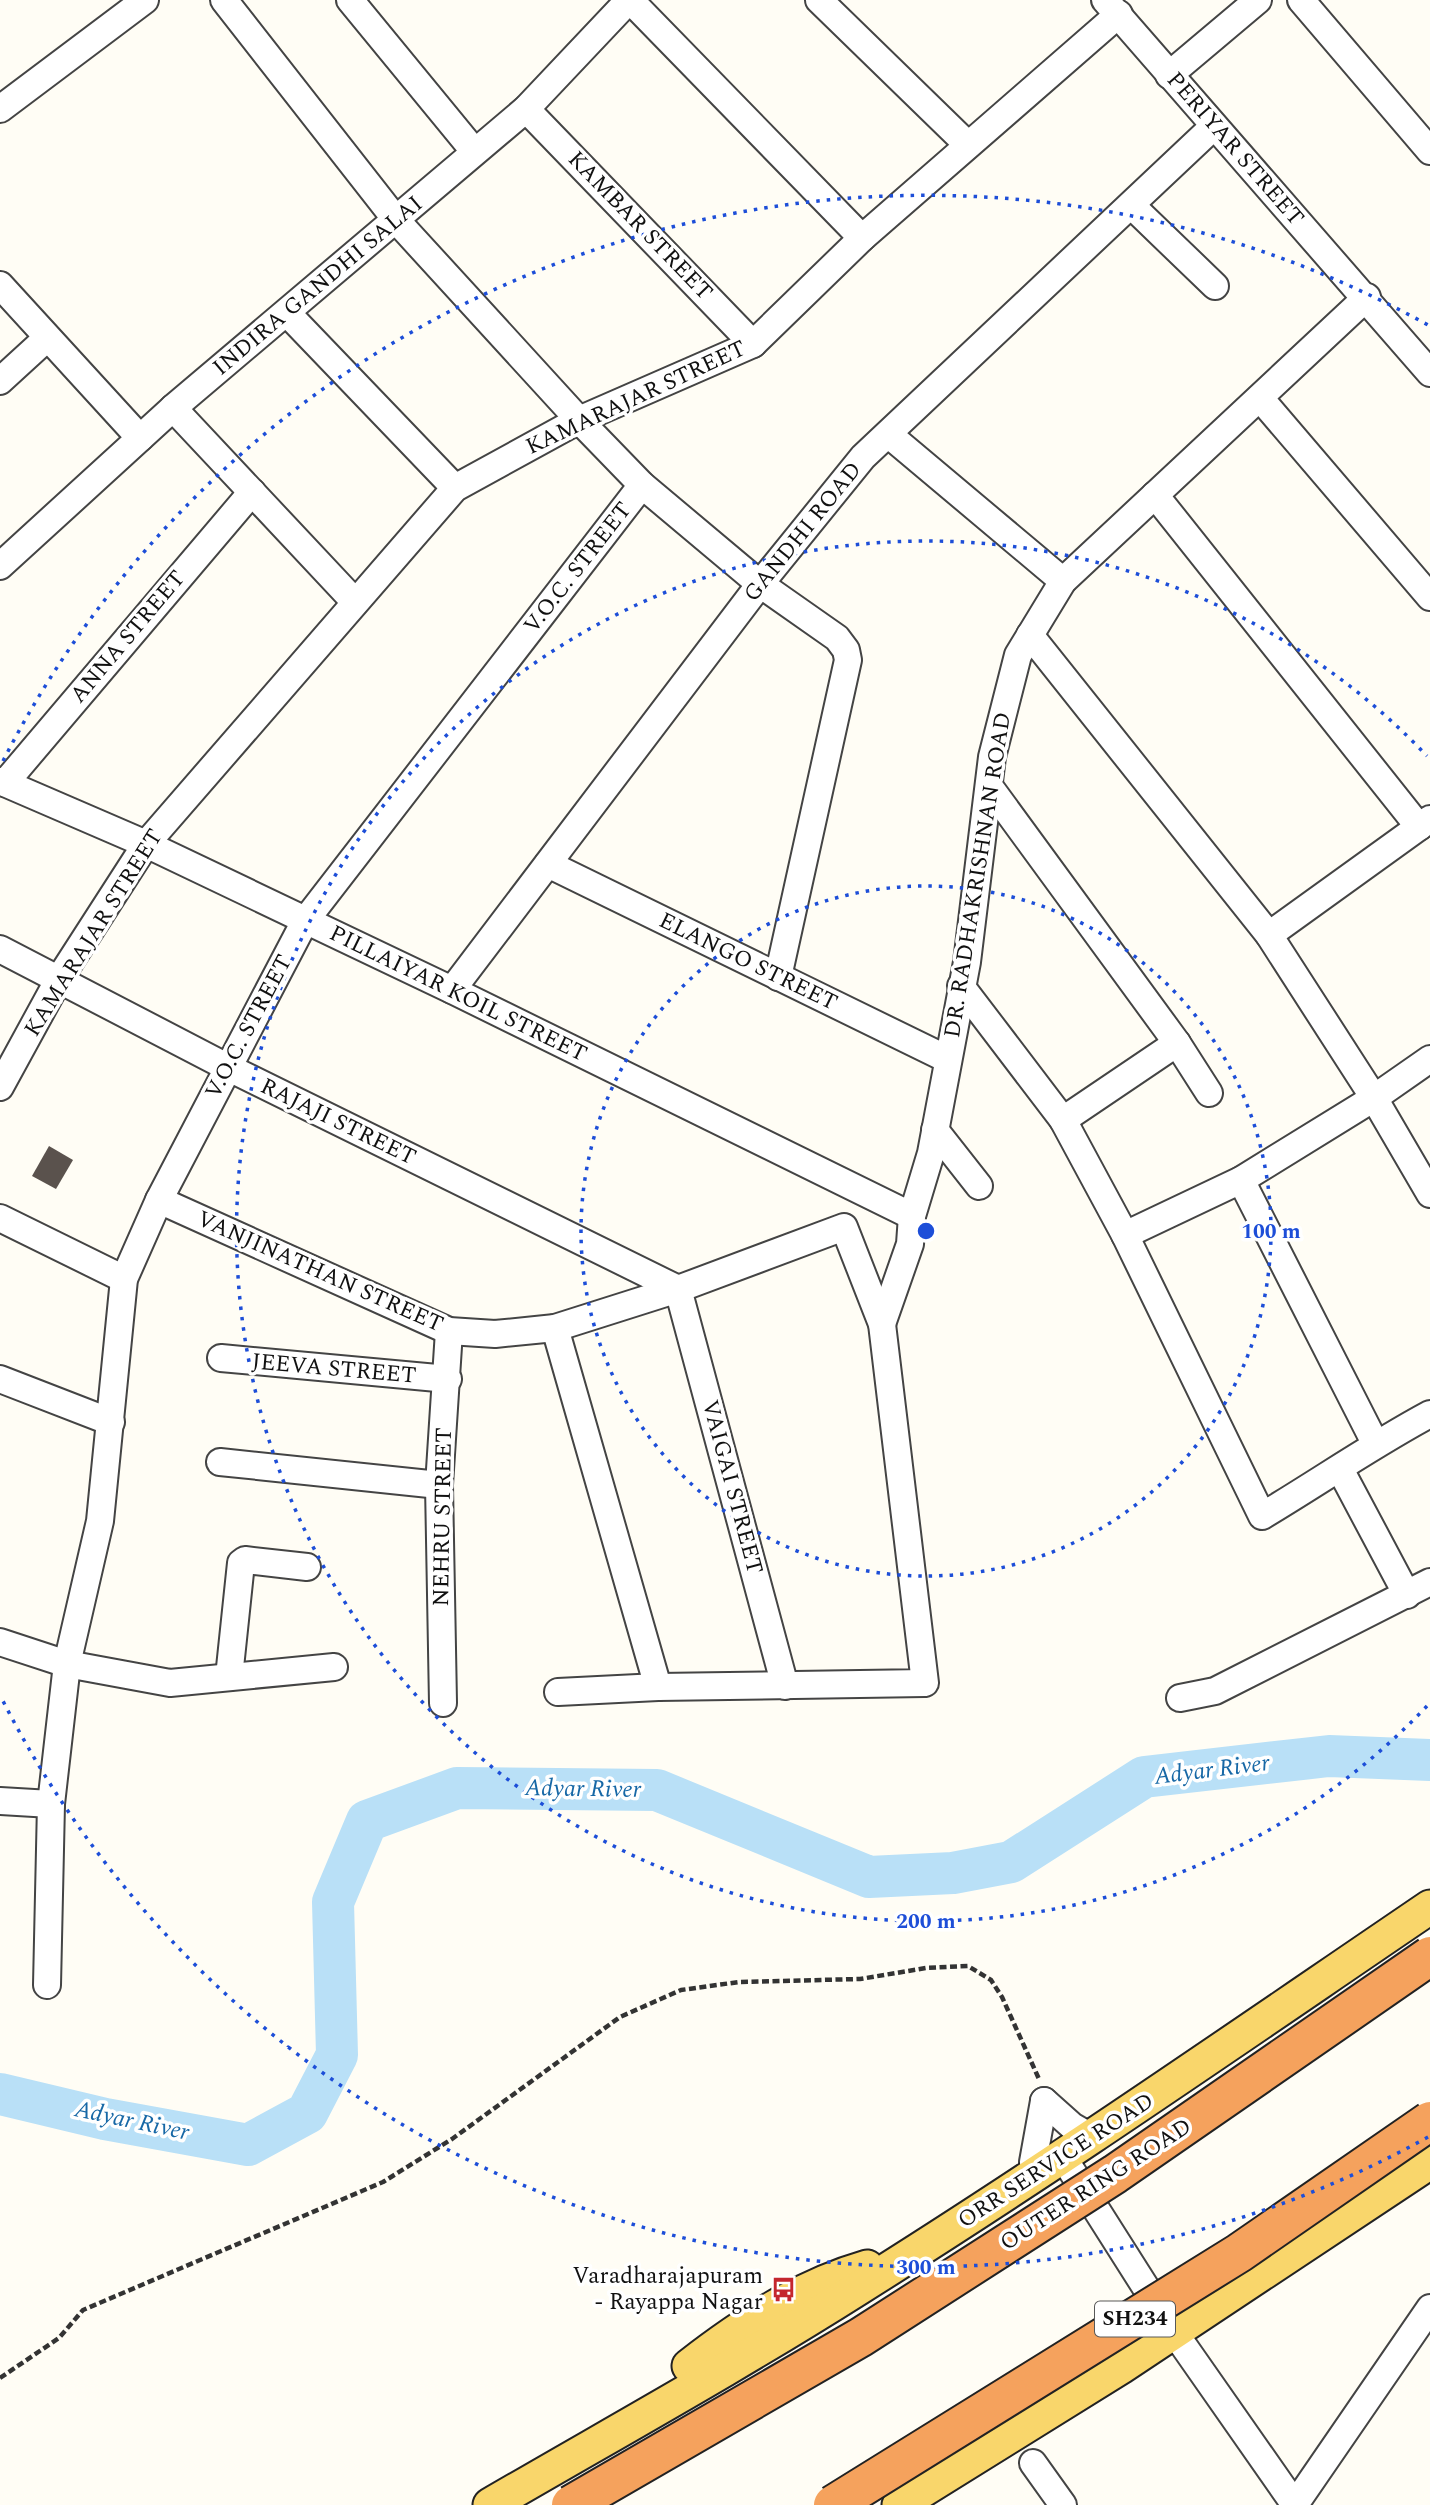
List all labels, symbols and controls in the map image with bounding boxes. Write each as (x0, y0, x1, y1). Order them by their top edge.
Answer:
street label: PERIYAR STREET (1158, 64, 1312, 234)
street label: KAMBAR STREET (559, 143, 721, 309)
street label: INDIRA GANDHI SALAI (205, 187, 431, 385)
street label: KAMARAJAR STREET (520, 332, 752, 464)
street label: GANDHI ROAD (735, 454, 871, 610)
street label: V.O.C. STREET (515, 495, 641, 641)
street label: ANNA STREET (62, 563, 194, 711)
street label: DR. RADHAKRISHNAN ROAD (935, 710, 1021, 1040)
street label: KAMARAJAR STREET (16, 822, 172, 1044)
street label: ELANGO STREET (653, 904, 843, 1020)
street label: PILLAIYAR KOIL STREET (323, 916, 593, 1072)
street label: V.O.C. STREET (196, 949, 302, 1105)
street label: RAJAJI STREET (254, 1069, 422, 1175)
street label: VANJINATHAN STREET (191, 1202, 449, 1342)
text: 100 m (1241, 1216, 1301, 1248)
centre of rings (914, 1219, 938, 1243)
street label: JEEVA STREET (250, 1344, 418, 1394)
street label: VAIGAI STREET (692, 1396, 772, 1578)
street label: NEHRU STREET (424, 1427, 462, 1607)
water label: Adyar River (1151, 1745, 1273, 1795)
water label: Adyar River (524, 1770, 642, 1808)
text: 200 m (896, 1906, 956, 1938)
street label: ORR SERVICE ROAD (951, 2084, 1161, 2238)
water label: Adyar River (70, 2091, 193, 2151)
street label: OUTER RING ROAD (993, 2110, 1199, 2260)
text: 300 m (896, 2252, 956, 2284)
place label: Varadharajapuram - Rayappa Nagar (572, 2259, 763, 2320)
bus stop icon: Varadharajapuram - Rayappa Nagar (769, 2275, 797, 2303)
road number: SH234 (1095, 2302, 1175, 2336)

